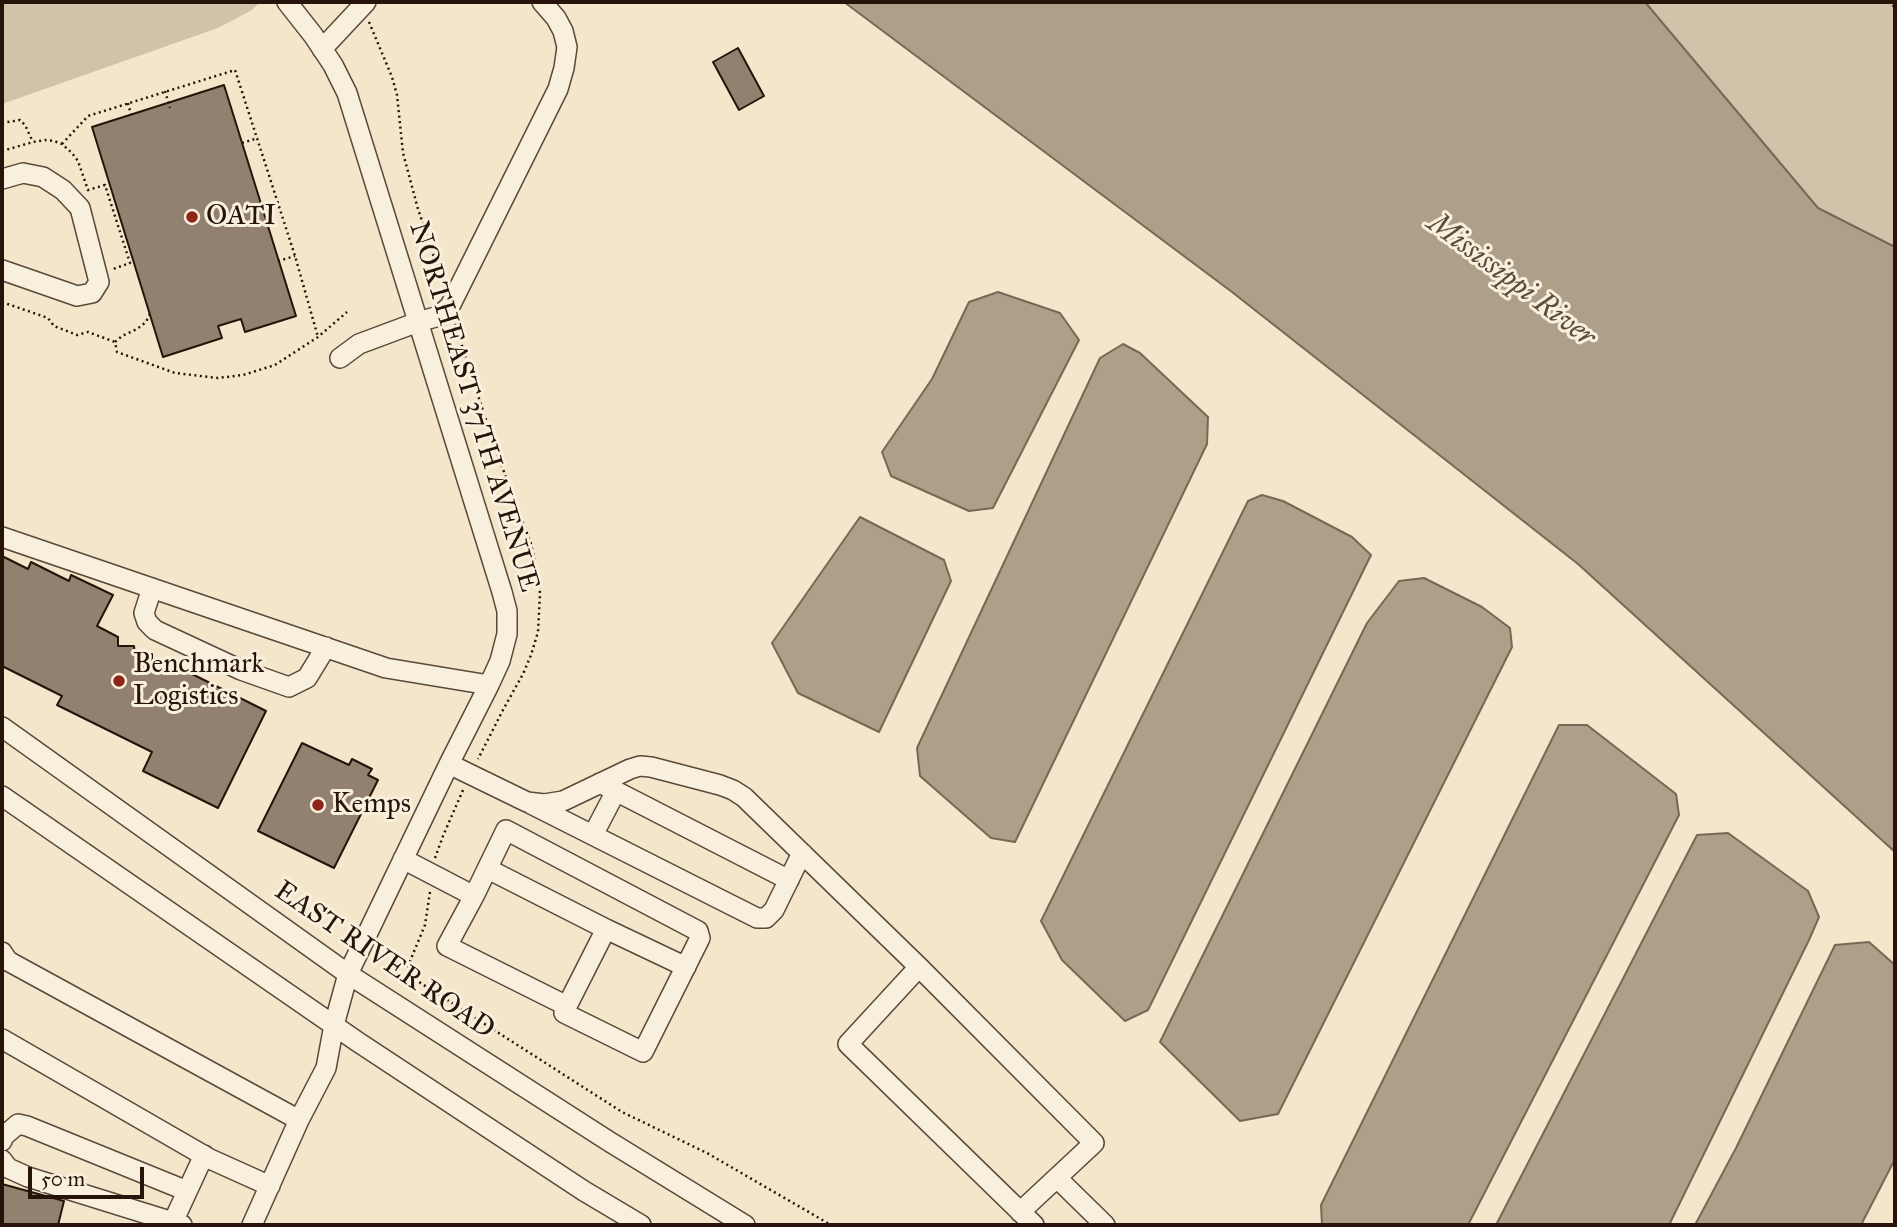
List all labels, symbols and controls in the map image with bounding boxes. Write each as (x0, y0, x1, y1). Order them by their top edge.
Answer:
place label: OATI (206, 200, 276, 234)
water label: Mississippi River (1420, 206, 1602, 356)
marker: OATI (184, 209, 200, 225)
street label: NORTHEAST 37TH AVENUE (401, 218, 545, 596)
place label: Benchmark Logistics (133, 648, 264, 714)
marker: Benchmark Logistics (111, 673, 127, 689)
place label: Kemps (332, 788, 411, 822)
marker: Kemps (310, 797, 326, 813)
street label: EAST RIVER ROAD (268, 875, 500, 1047)
scale bar (32, 1154, 147, 1198)
text: 50 m (41, 1166, 85, 1192)

